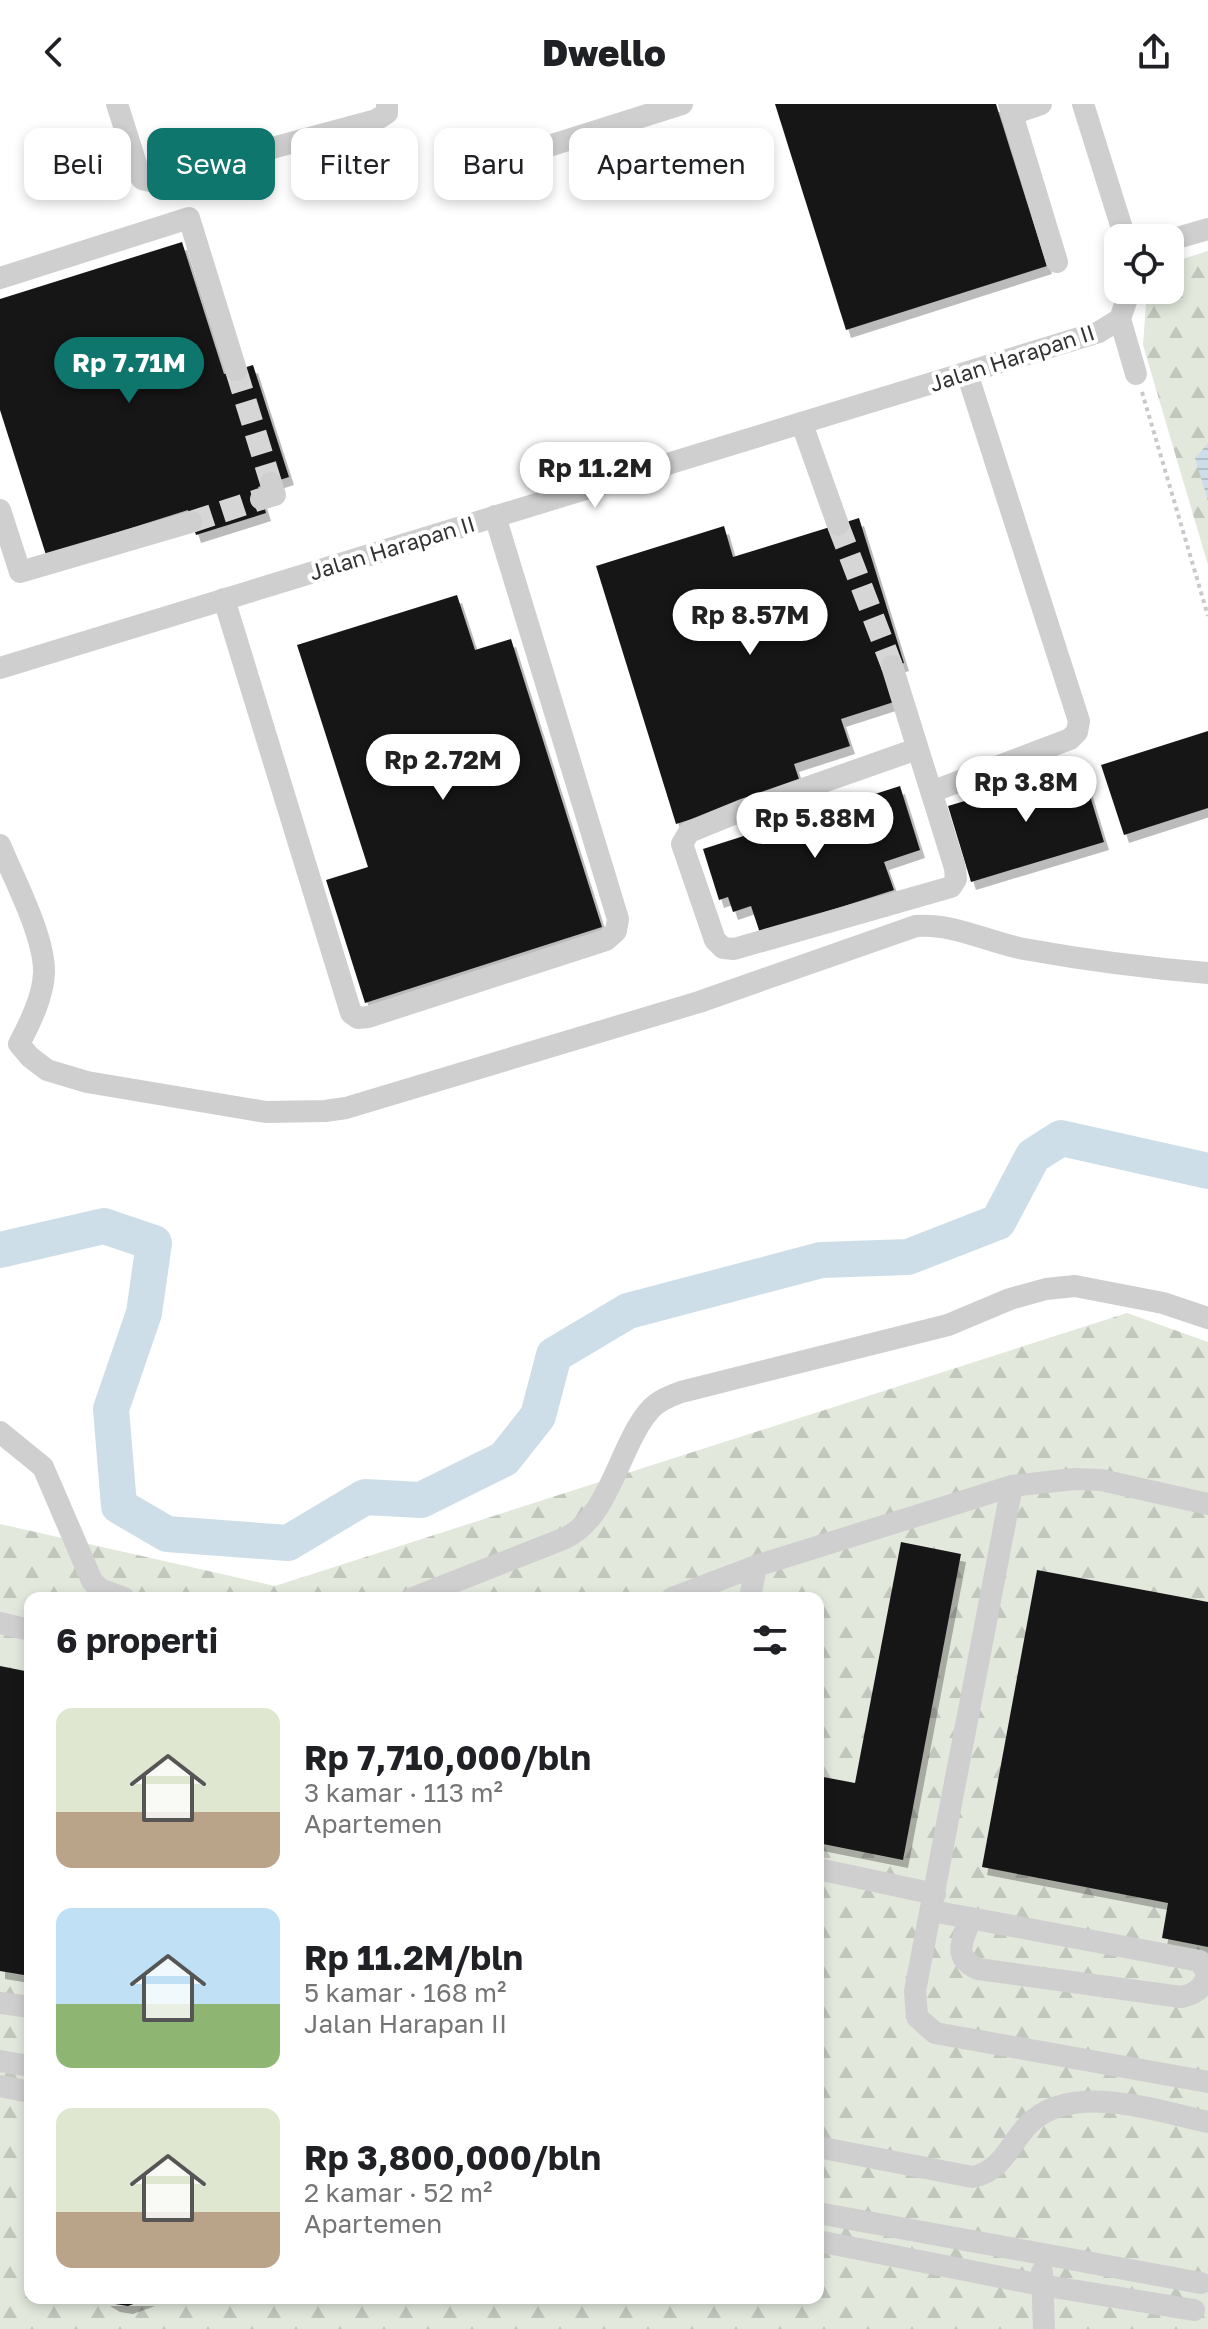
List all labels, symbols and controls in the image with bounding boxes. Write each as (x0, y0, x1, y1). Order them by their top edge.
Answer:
icon: back (32, 30, 76, 74)
icon: share (1132, 30, 1176, 74)
text: Dwello (542, 31, 666, 74)
chip: Beli (24, 128, 131, 200)
chip: Sewa (147, 128, 275, 200)
chip: Filter (291, 128, 418, 200)
chip: Baru (434, 128, 553, 200)
chip: Apartemen (569, 128, 774, 200)
map controls (1104, 224, 1184, 304)
button: locate (1104, 224, 1184, 304)
street label: Jalan Harapan II (926, 318, 1098, 397)
pin: Rp 7.71M (46, 337, 212, 405)
text: Rp 7.71M (72, 347, 186, 378)
pin: Rp 11.2M (512, 442, 678, 510)
text: Rp 11.2M (538, 452, 652, 483)
street label: Jalan Harapan II (306, 509, 478, 586)
pin: Rp 8.57M (667, 589, 833, 657)
text: Rp 8.57M (691, 599, 809, 630)
pin: Rp 2.72M (360, 734, 526, 802)
text: Rp 2.72M (384, 744, 502, 775)
pin: Rp 3.8M (952, 756, 1100, 824)
text: Rp 3.8M (974, 766, 1078, 797)
pin: Rp 5.88M (732, 792, 898, 860)
text: Rp 5.88M (754, 802, 876, 833)
icon: filters (748, 1618, 792, 1662)
text: 6 properti (56, 1620, 218, 1660)
text: Rp 7,710,000/bln (304, 1737, 591, 1777)
icon: home (120, 1740, 216, 1836)
text: 3 kamar · 113 m² (304, 1777, 503, 1808)
text: Apartemen (304, 1808, 442, 1839)
text: Rp 11.2M/bln (304, 1937, 523, 1977)
icon: home (120, 1940, 216, 2036)
text: 5 kamar · 168 m² (304, 1977, 506, 2008)
text: Jalan Harapan II (304, 2008, 507, 2039)
text: Rp 3,800,000/bln (304, 2137, 601, 2177)
icon: home (120, 2140, 216, 2236)
text: 2 kamar · 52 m² (304, 2177, 492, 2208)
text: Apartemen (304, 2208, 442, 2239)

